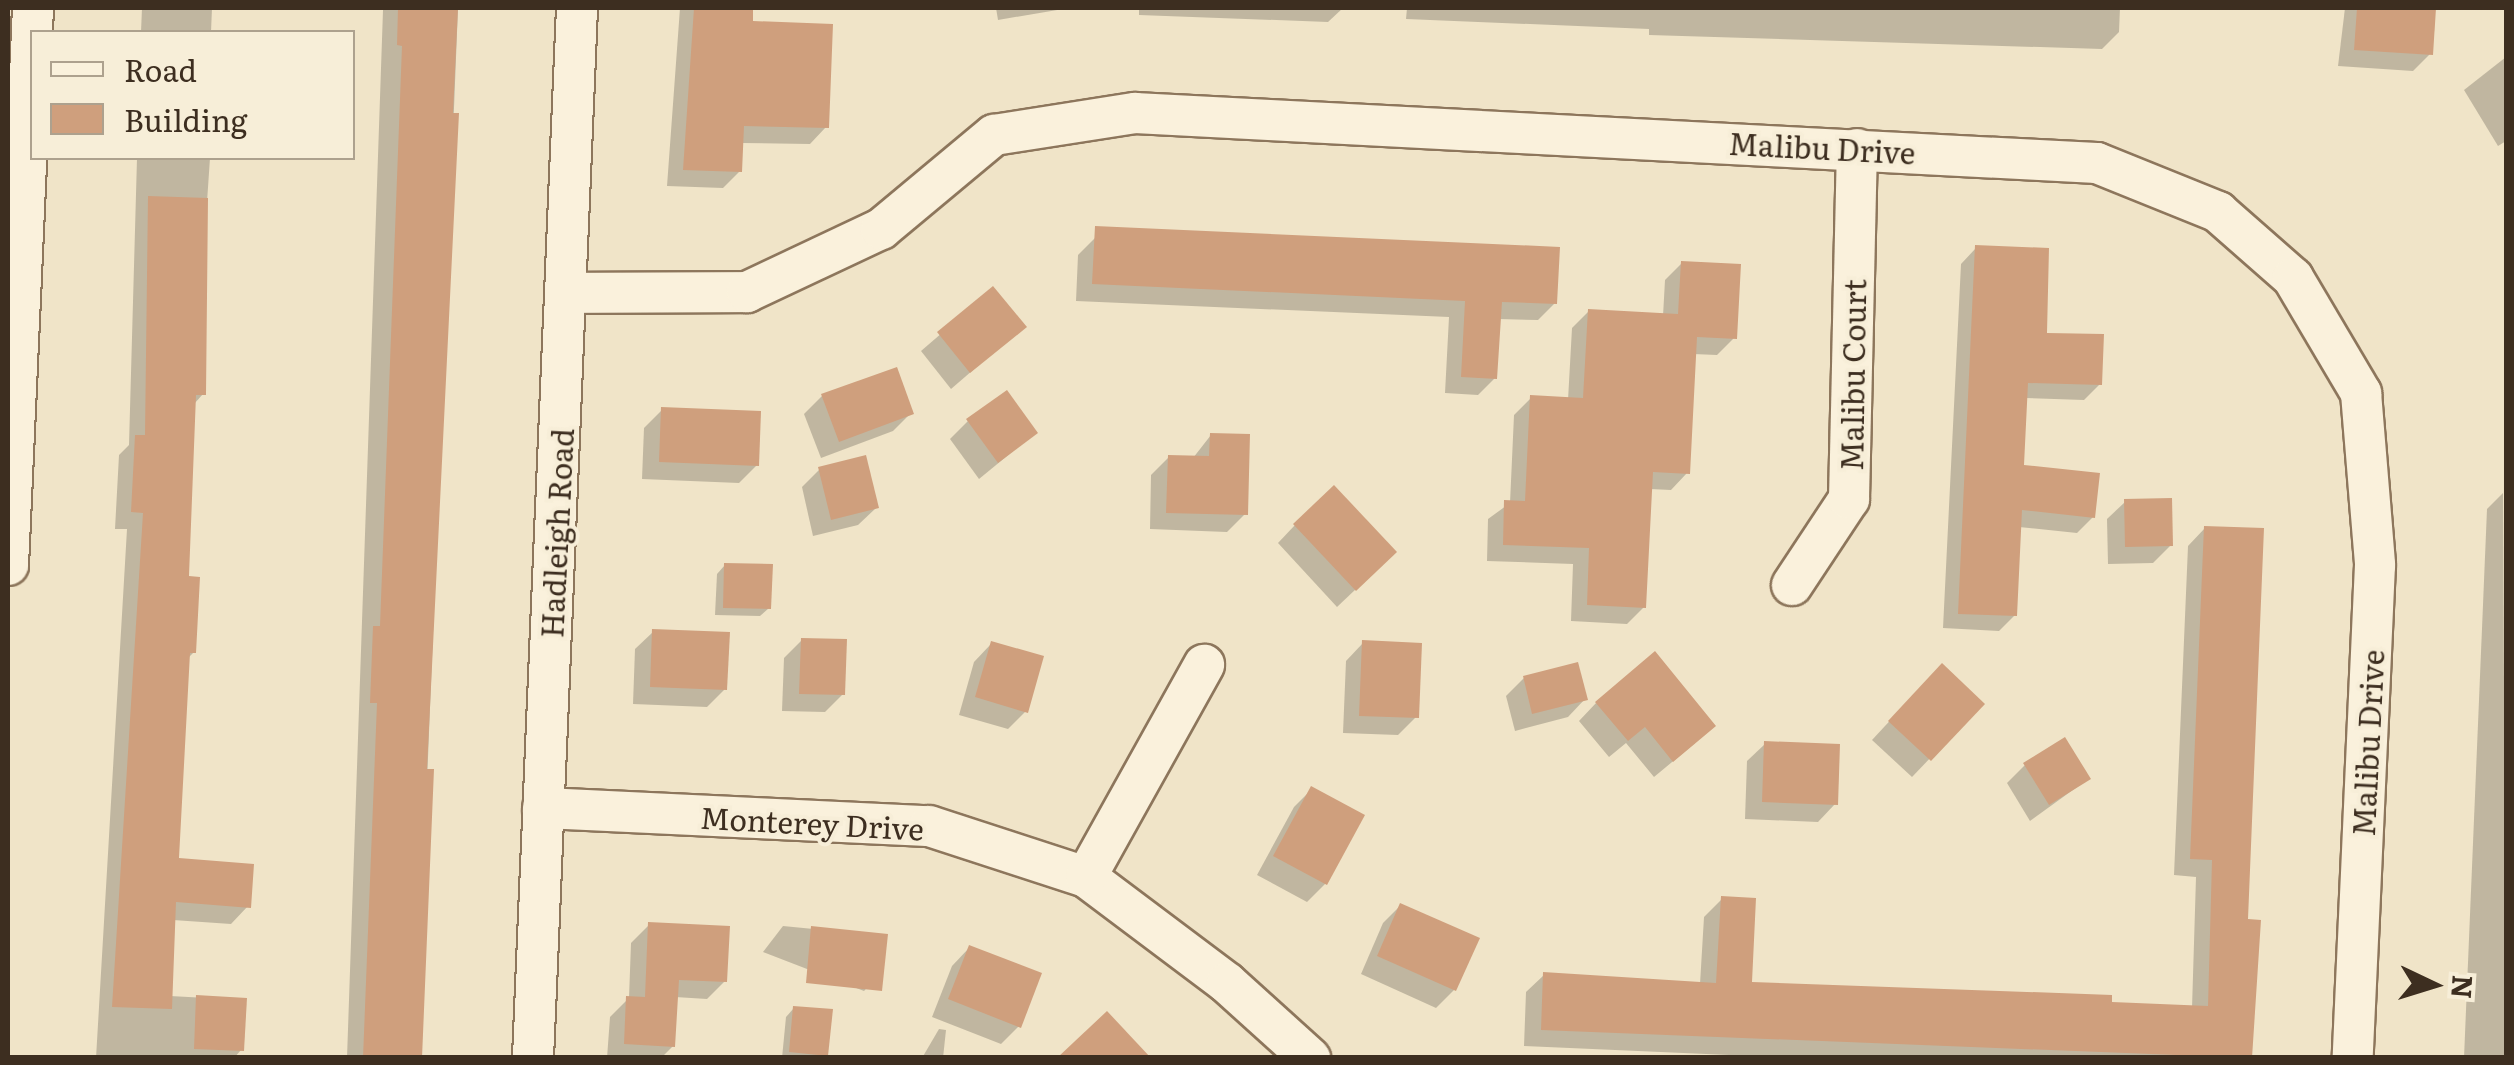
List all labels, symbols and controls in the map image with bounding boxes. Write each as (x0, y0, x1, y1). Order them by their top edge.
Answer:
legend (30, 30, 355, 160)
text: Road (124, 47, 197, 91)
text: Building (124, 97, 248, 141)
street label: Malibu Drive (1728, 124, 1916, 170)
street label: Malibu Court (1832, 279, 1872, 471)
street label: Hadleigh Road (533, 427, 579, 639)
street label: Malibu Drive (2344, 649, 2390, 837)
street label: Monterey Drive (699, 798, 925, 846)
north arrow (2384, 935, 2484, 1035)
text: N (2442, 974, 2486, 1000)

